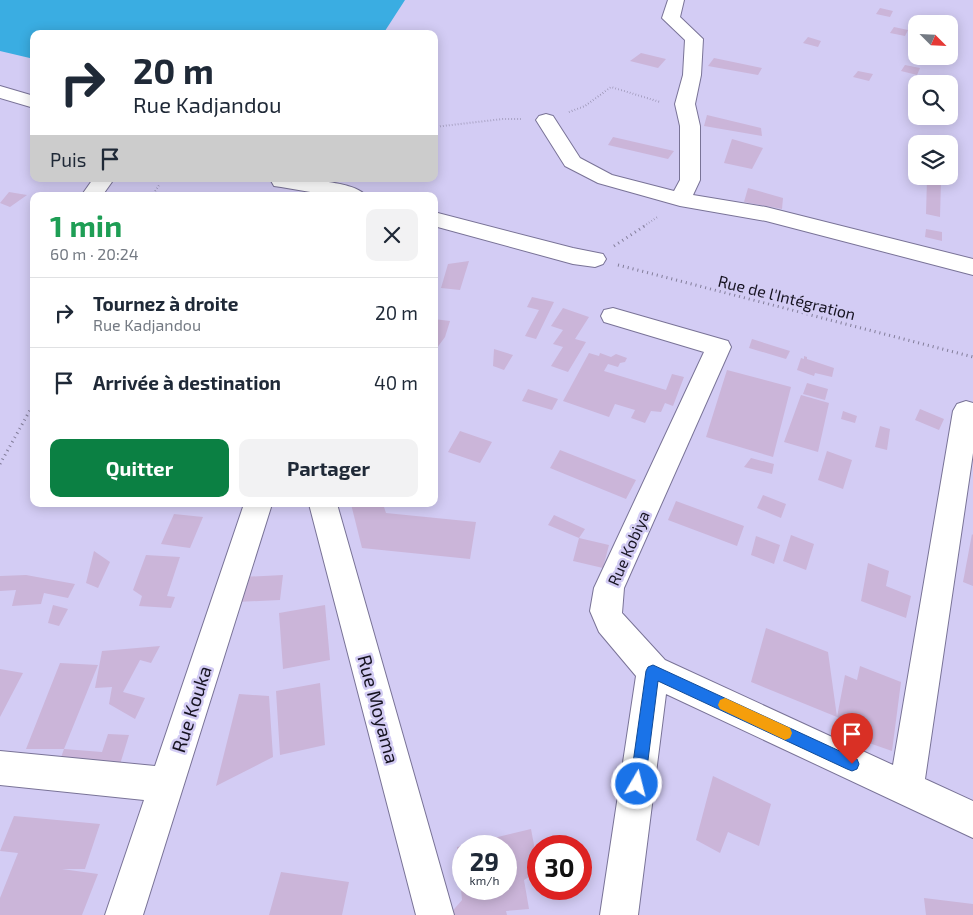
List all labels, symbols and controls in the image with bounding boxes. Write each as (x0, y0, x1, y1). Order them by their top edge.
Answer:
north arrow (908, 15, 958, 65)
map controls (908, 15, 958, 185)
text: 20 m (133, 49, 214, 91)
icon: right (50, 50, 115, 115)
button: search (908, 75, 958, 125)
text: Rue Kadjandou (133, 91, 282, 117)
button: layers (908, 135, 958, 185)
icon: arrive (96, 145, 124, 173)
text: Puis (50, 148, 86, 171)
text: 1 min (50, 207, 122, 243)
button: close (366, 209, 418, 261)
text: 60 m · 20:24 (50, 244, 139, 263)
street label: Rue de l'Intégration (716, 271, 858, 323)
text: Tournez à droite (93, 292, 239, 315)
icon: right (50, 299, 78, 327)
text: 20 m (375, 301, 418, 324)
text: Rue Kadjandou (93, 315, 201, 334)
icon: arrive (50, 369, 78, 397)
text: Arrivée à destination (93, 371, 281, 394)
text: 40 m (374, 371, 418, 394)
button: Quitter (50, 439, 229, 497)
button: Partager (239, 439, 418, 497)
street label: Rue Kobiya (603, 508, 653, 588)
street label: Rue Moyama (353, 652, 405, 766)
street label: Rue Kouka (166, 663, 216, 755)
pin (831, 713, 873, 764)
icon: arrive (838, 720, 866, 748)
position arrow (610, 757, 662, 809)
speed limit sign: 30 (527, 835, 592, 900)
text: 29 (470, 846, 499, 876)
text: km/h (470, 873, 499, 887)

